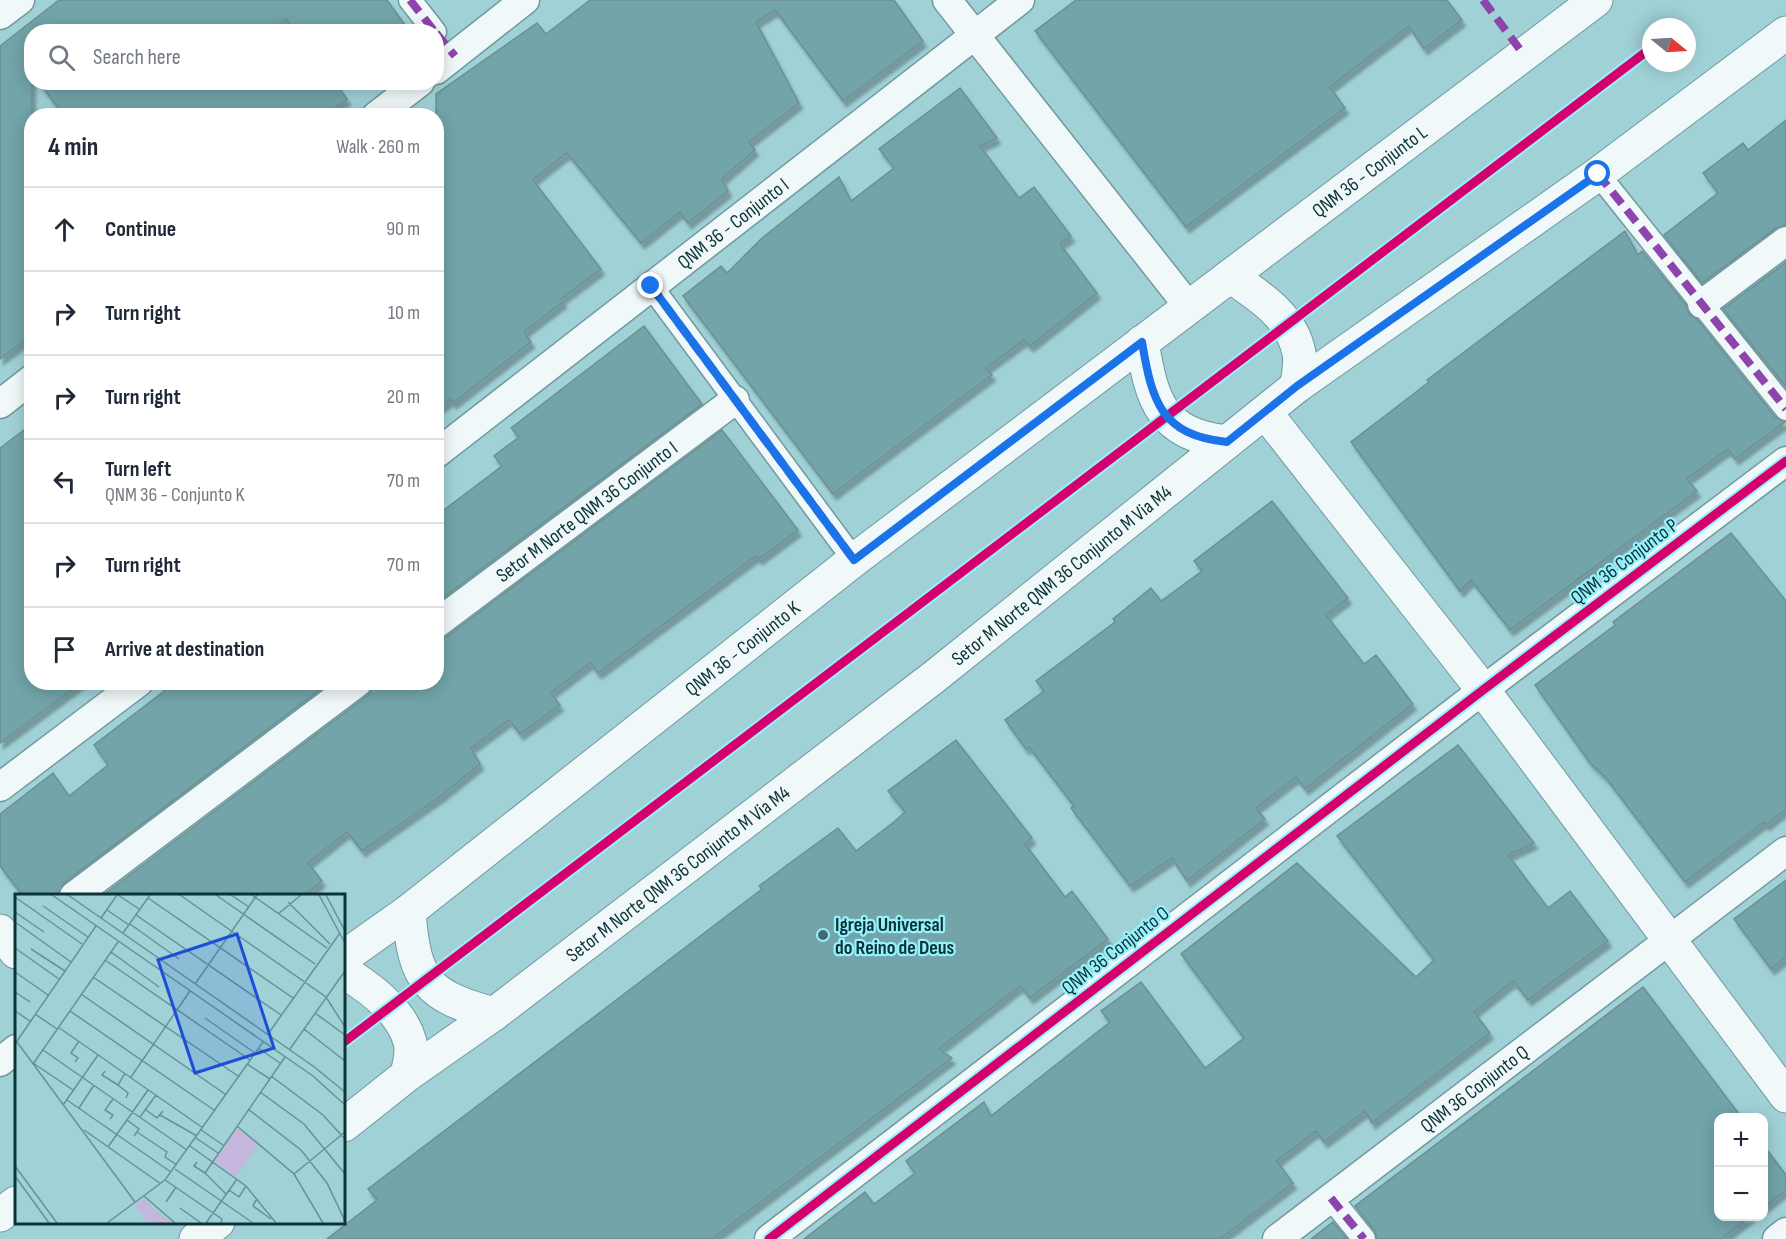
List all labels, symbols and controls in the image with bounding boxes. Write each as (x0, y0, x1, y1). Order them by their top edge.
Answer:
north arrow (1642, 18, 1696, 72)
search box (24, 24, 444, 90)
icon: search (45, 41, 78, 74)
text: Search here (93, 44, 180, 71)
street label: QNM 36 - Conjunto L (1308, 120, 1433, 223)
text: 4 min (48, 132, 98, 163)
text: Walk · 260 m (336, 135, 420, 159)
route start (1584, 160, 1610, 186)
street label: QNM 36 - Conjunto I (673, 173, 794, 275)
icon: ahead (48, 213, 81, 246)
text: Continue (105, 216, 176, 243)
text: 90 m (386, 217, 420, 241)
route end (637, 272, 663, 298)
icon: right (48, 297, 81, 330)
text: Turn right (105, 300, 181, 327)
text: 10 m (388, 301, 420, 325)
icon: right (48, 381, 81, 414)
text: Turn right (105, 384, 181, 411)
text: 20 m (387, 385, 420, 409)
street label: Setor M Norte QNM 36 Conjunto I (492, 436, 683, 588)
text: Turn left (105, 456, 171, 483)
icon: left (48, 465, 81, 498)
text: 70 m (387, 469, 420, 493)
street label: Setor M Norte QNM 36 Conjunto M Via M4 (947, 480, 1177, 671)
text: QNM 36 - Conjunto K (105, 483, 245, 507)
street label: QNM 36 Conjunto P (1566, 514, 1683, 610)
icon: right (48, 549, 81, 582)
text: Turn right (105, 552, 181, 579)
text: 70 m (387, 553, 420, 577)
street label: QNM 36 - Conjunto K (681, 596, 805, 702)
icon: arrive (48, 633, 81, 666)
text: Arrive at destination (105, 636, 264, 663)
street label: Setor M Norte QNM 36 Conjunto M Via M4 (562, 781, 795, 967)
inset map (15, 894, 345, 1224)
street label: QNM 36 Conjunto O (1057, 901, 1174, 1000)
place label: Igreja Universal do Reino de Deus (835, 913, 955, 960)
marker: Igreja Universal do Reino de Deus (816, 928, 830, 942)
street label: QNM 36 Conjunto Q (1416, 1041, 1534, 1138)
map controls (1714, 1113, 1768, 1221)
button: + (1714, 1113, 1768, 1167)
button: − (1714, 1167, 1768, 1221)

